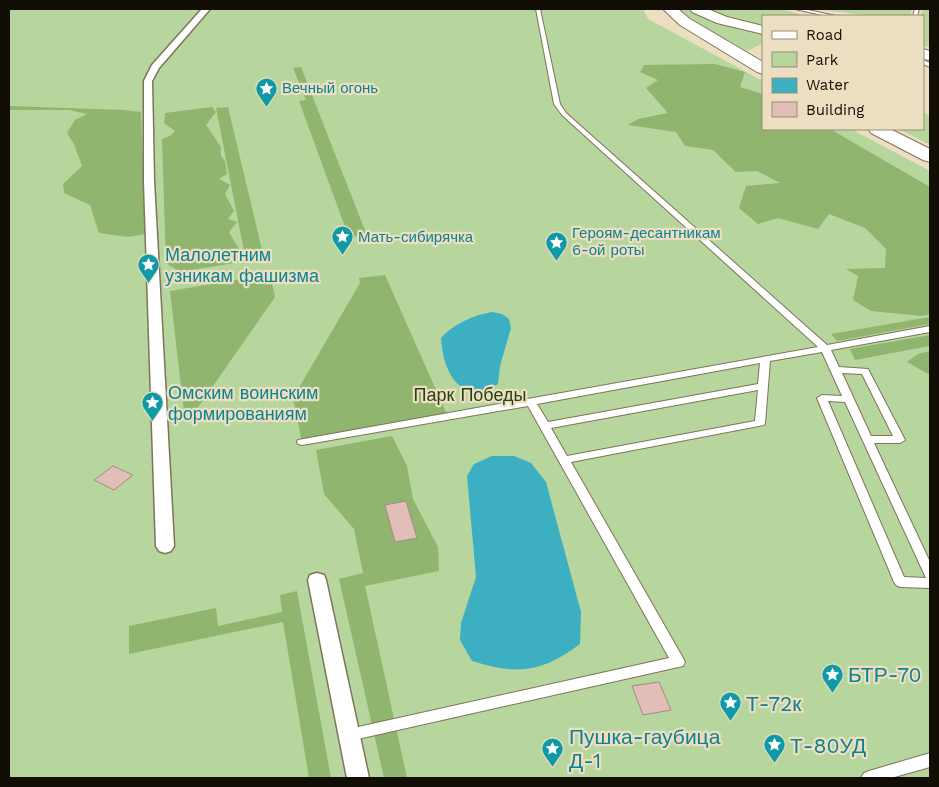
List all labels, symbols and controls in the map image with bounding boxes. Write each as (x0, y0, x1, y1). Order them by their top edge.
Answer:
legend (762, 15, 924, 130)
text: Road (806, 26, 843, 44)
text: Park (806, 51, 839, 69)
place icon: Вечный огонь (254, 76, 278, 107)
text: Water (806, 76, 849, 94)
place label: Вечный огонь (282, 79, 378, 97)
text: Building (806, 101, 864, 119)
place label: Героям-десантникам 6-ой роты (572, 224, 721, 259)
place icon: Мать-сибирячка (330, 225, 354, 256)
place label: Мать-сибирячка (358, 228, 474, 246)
place icon: Героям-десантникам 6-ой роты (544, 230, 568, 261)
place label: Малолетним узникам фашизма (165, 244, 320, 286)
place icon: Малолетним узникам фашизма (137, 252, 161, 283)
place label: Омским воинским формированиям (168, 382, 319, 424)
park label: Парк Победы (413, 384, 527, 405)
place icon: Омским воинским формированиям (140, 390, 164, 421)
place icon: БТР-70 (820, 662, 844, 693)
place label: БТР-70 (848, 662, 922, 687)
place icon: Т-72к (718, 691, 742, 722)
place label: Т-72к (746, 691, 802, 716)
place label: Пушка-гаубица Д-1 (569, 724, 721, 773)
place icon: Т-80УД (762, 733, 786, 764)
place label: Т-80УД (790, 733, 866, 758)
place icon: Пушка-гаубица Д-1 (541, 736, 565, 767)

